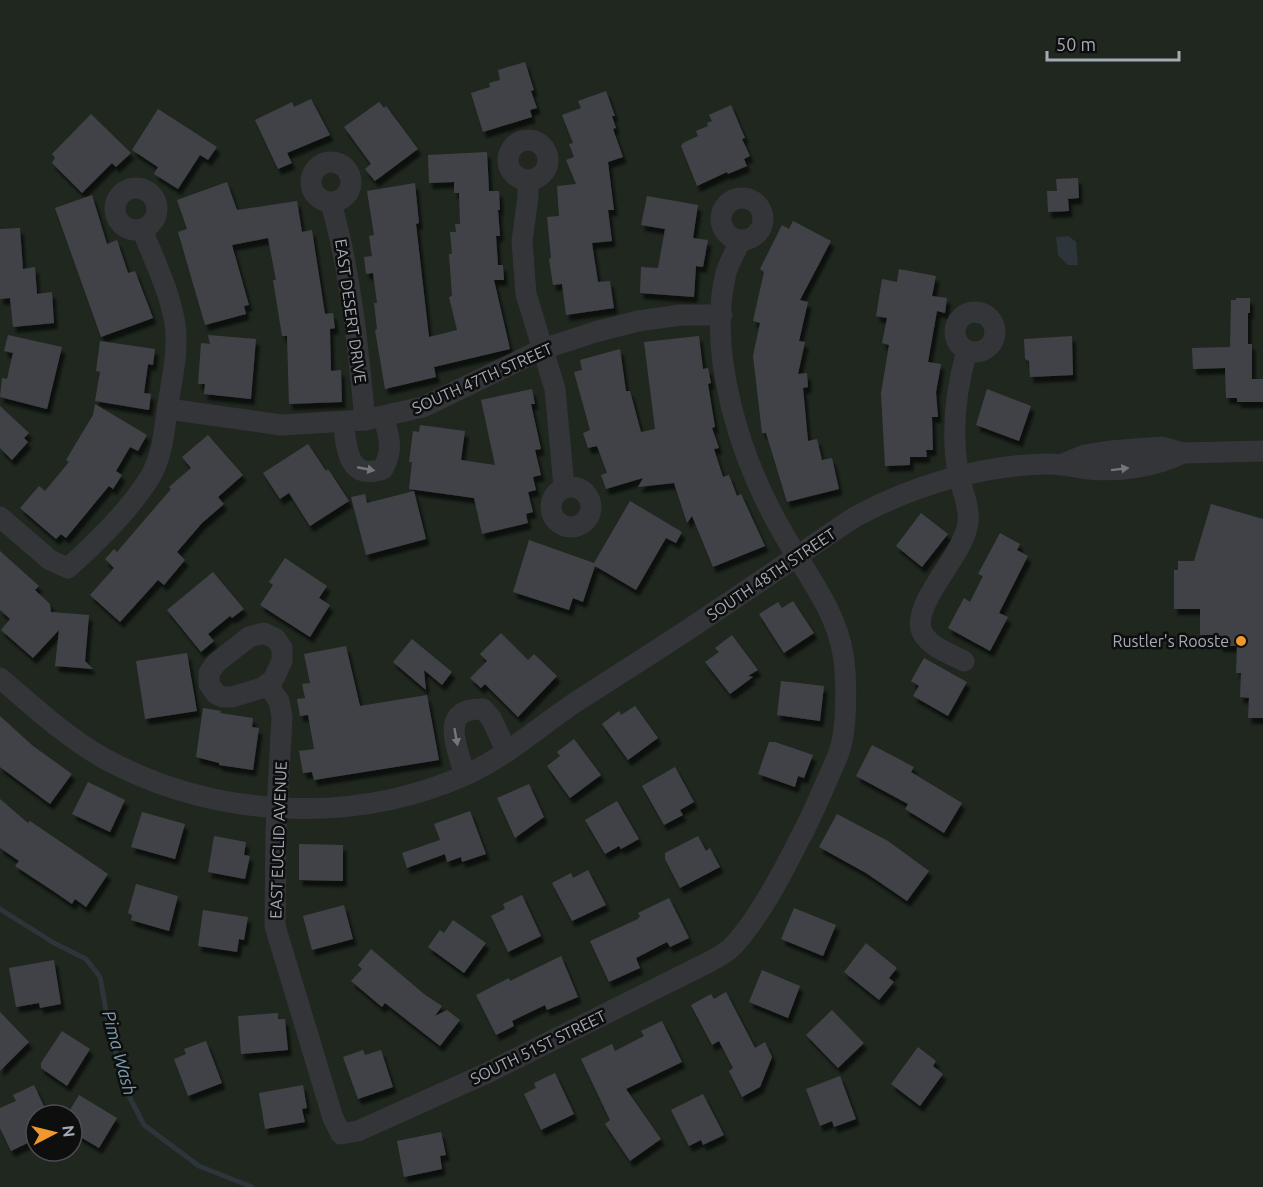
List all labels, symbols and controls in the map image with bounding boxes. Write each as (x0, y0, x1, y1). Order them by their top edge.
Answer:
scale bar (1047, 24, 1179, 62)
text: 50 m (1056, 34, 1096, 54)
street label: EAST DESERT DRIVE (332, 238, 370, 384)
street label: SOUTH 47TH STREET (409, 339, 555, 417)
one-way arrow (1111, 464, 1130, 474)
one-way arrow (357, 465, 376, 474)
street label: SOUTH 48TH STREET (703, 524, 839, 624)
place label: Rustler's Rooste (1112, 632, 1229, 650)
marker: Rustler's Rooste (1234, 634, 1248, 648)
one-way arrow (451, 728, 460, 747)
street label: EAST EUCLID AVENUE (266, 761, 290, 919)
street label: SOUTH 51ST STREET (467, 1006, 609, 1088)
water label: Pima Wash (99, 1008, 141, 1097)
north arrow (24, 1103, 84, 1163)
text: N (59, 1124, 79, 1138)

